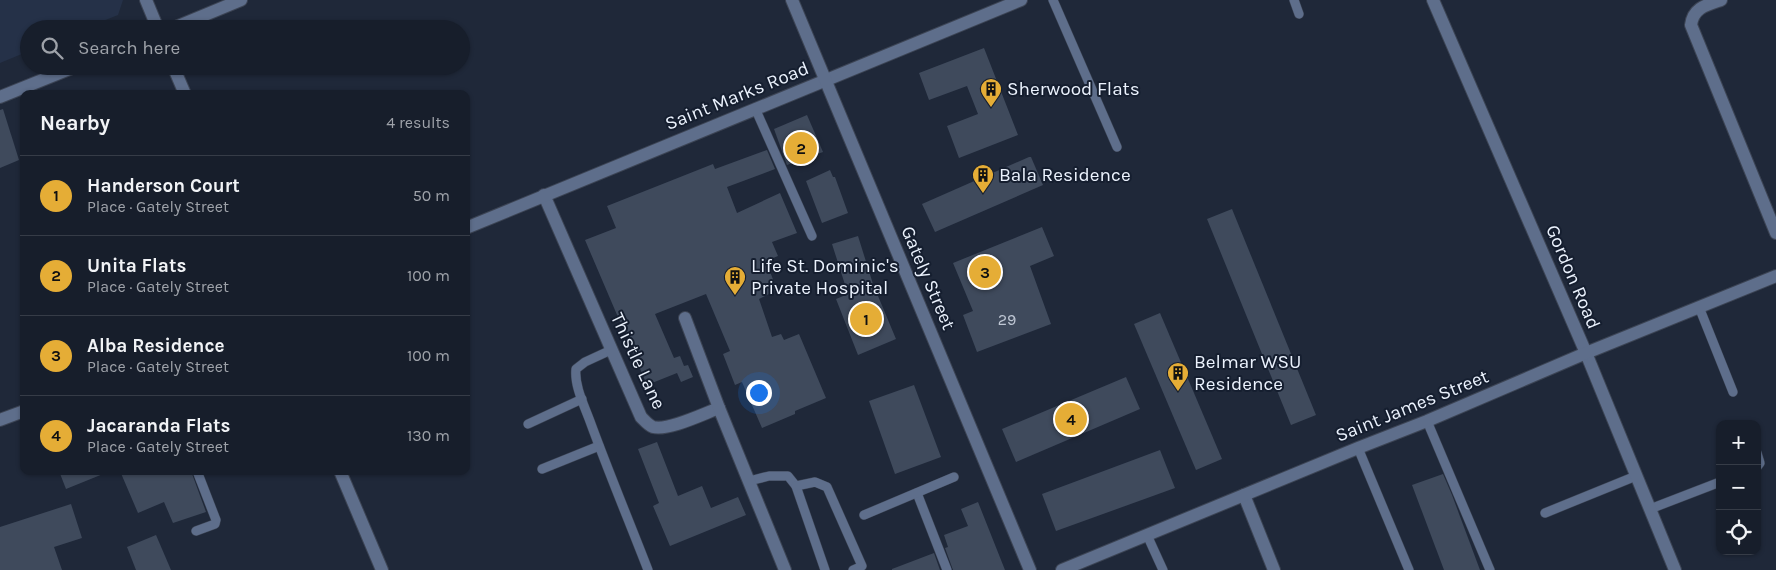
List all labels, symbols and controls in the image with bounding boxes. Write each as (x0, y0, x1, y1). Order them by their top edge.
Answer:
search box (20, 20, 470, 75)
icon: search (38, 34, 66, 62)
text: Search here (78, 37, 180, 59)
street label: Saint Marks Road (662, 57, 812, 135)
building icon: Sherwood Flats (979, 77, 1003, 108)
place label: Sherwood Flats (1007, 78, 1140, 100)
text: Nearby (40, 111, 110, 135)
text: 4 results (386, 113, 450, 132)
pin: 2 (785, 129, 817, 167)
building icon: Bala Residence (971, 163, 995, 194)
place label: Bala Residence (999, 164, 1131, 186)
text: Handerson Court (87, 175, 240, 197)
text: 1 (53, 186, 59, 205)
text: 50 m (413, 186, 450, 205)
text: Place · Gately Street (87, 197, 229, 216)
street label: Gordon Road (1541, 222, 1605, 332)
street label: Gately Street (896, 223, 960, 333)
pin: 3 (969, 253, 1001, 291)
text: Unita Flats (87, 255, 186, 277)
place label: Life St. Dominic's Private Hospital (751, 255, 899, 299)
building icon: Life St. Dominic's Private Hospital (723, 265, 747, 296)
text: 2 (51, 266, 61, 285)
text: 100 m (407, 266, 450, 285)
text: Place · Gately Street (87, 277, 229, 296)
pin: 1 (850, 300, 882, 338)
street label: Thistle Lane (606, 309, 670, 413)
house number: 29 (998, 310, 1016, 329)
text: Alba Residence (87, 335, 225, 357)
text: 3 (51, 346, 61, 365)
text: 100 m (407, 346, 450, 365)
place label: Belmar WSU Residence (1194, 351, 1301, 395)
text: Place · Gately Street (87, 357, 229, 376)
building icon: Belmar WSU Residence (1166, 361, 1190, 392)
street label: Saint James Street (1332, 365, 1492, 447)
your location (746, 380, 772, 406)
pin: 4 (1055, 400, 1087, 438)
text: Jacaranda Flats (87, 415, 231, 437)
map controls (1716, 420, 1761, 555)
button: + (1716, 420, 1761, 465)
text: 4 (51, 426, 61, 445)
text: 130 m (407, 426, 450, 445)
text: Place · Gately Street (87, 437, 229, 456)
button: − (1716, 465, 1761, 510)
button: locate (1716, 510, 1761, 555)

